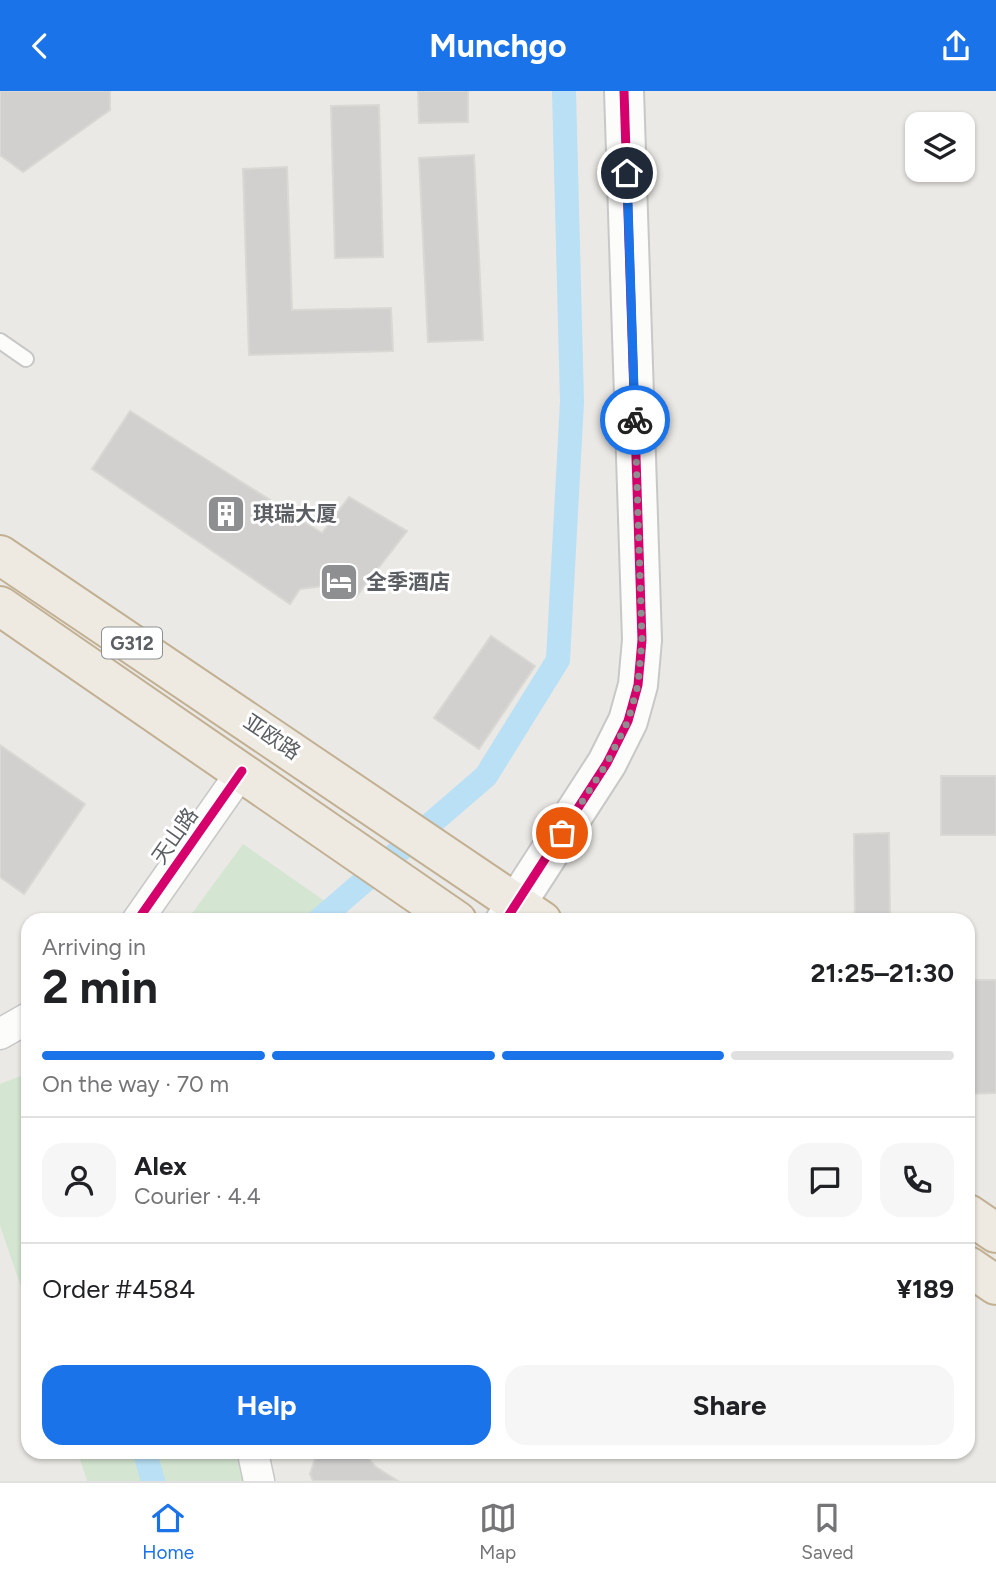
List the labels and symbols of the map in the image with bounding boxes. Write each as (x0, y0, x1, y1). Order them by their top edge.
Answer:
pin (597, 143, 657, 203)
courier (600, 385, 670, 455)
building icon: 琪瑞大厦 (205, 493, 247, 535)
place label: 琪瑞大厦 (253, 501, 337, 526)
hotel icon: 全季酒店 (318, 561, 360, 603)
place label: 全季酒店 (366, 569, 450, 594)
road number: G312 (102, 628, 162, 659)
street label: 亚欧路 (239, 709, 305, 765)
street label: 天山路 (146, 803, 203, 869)
pin (532, 803, 592, 863)

